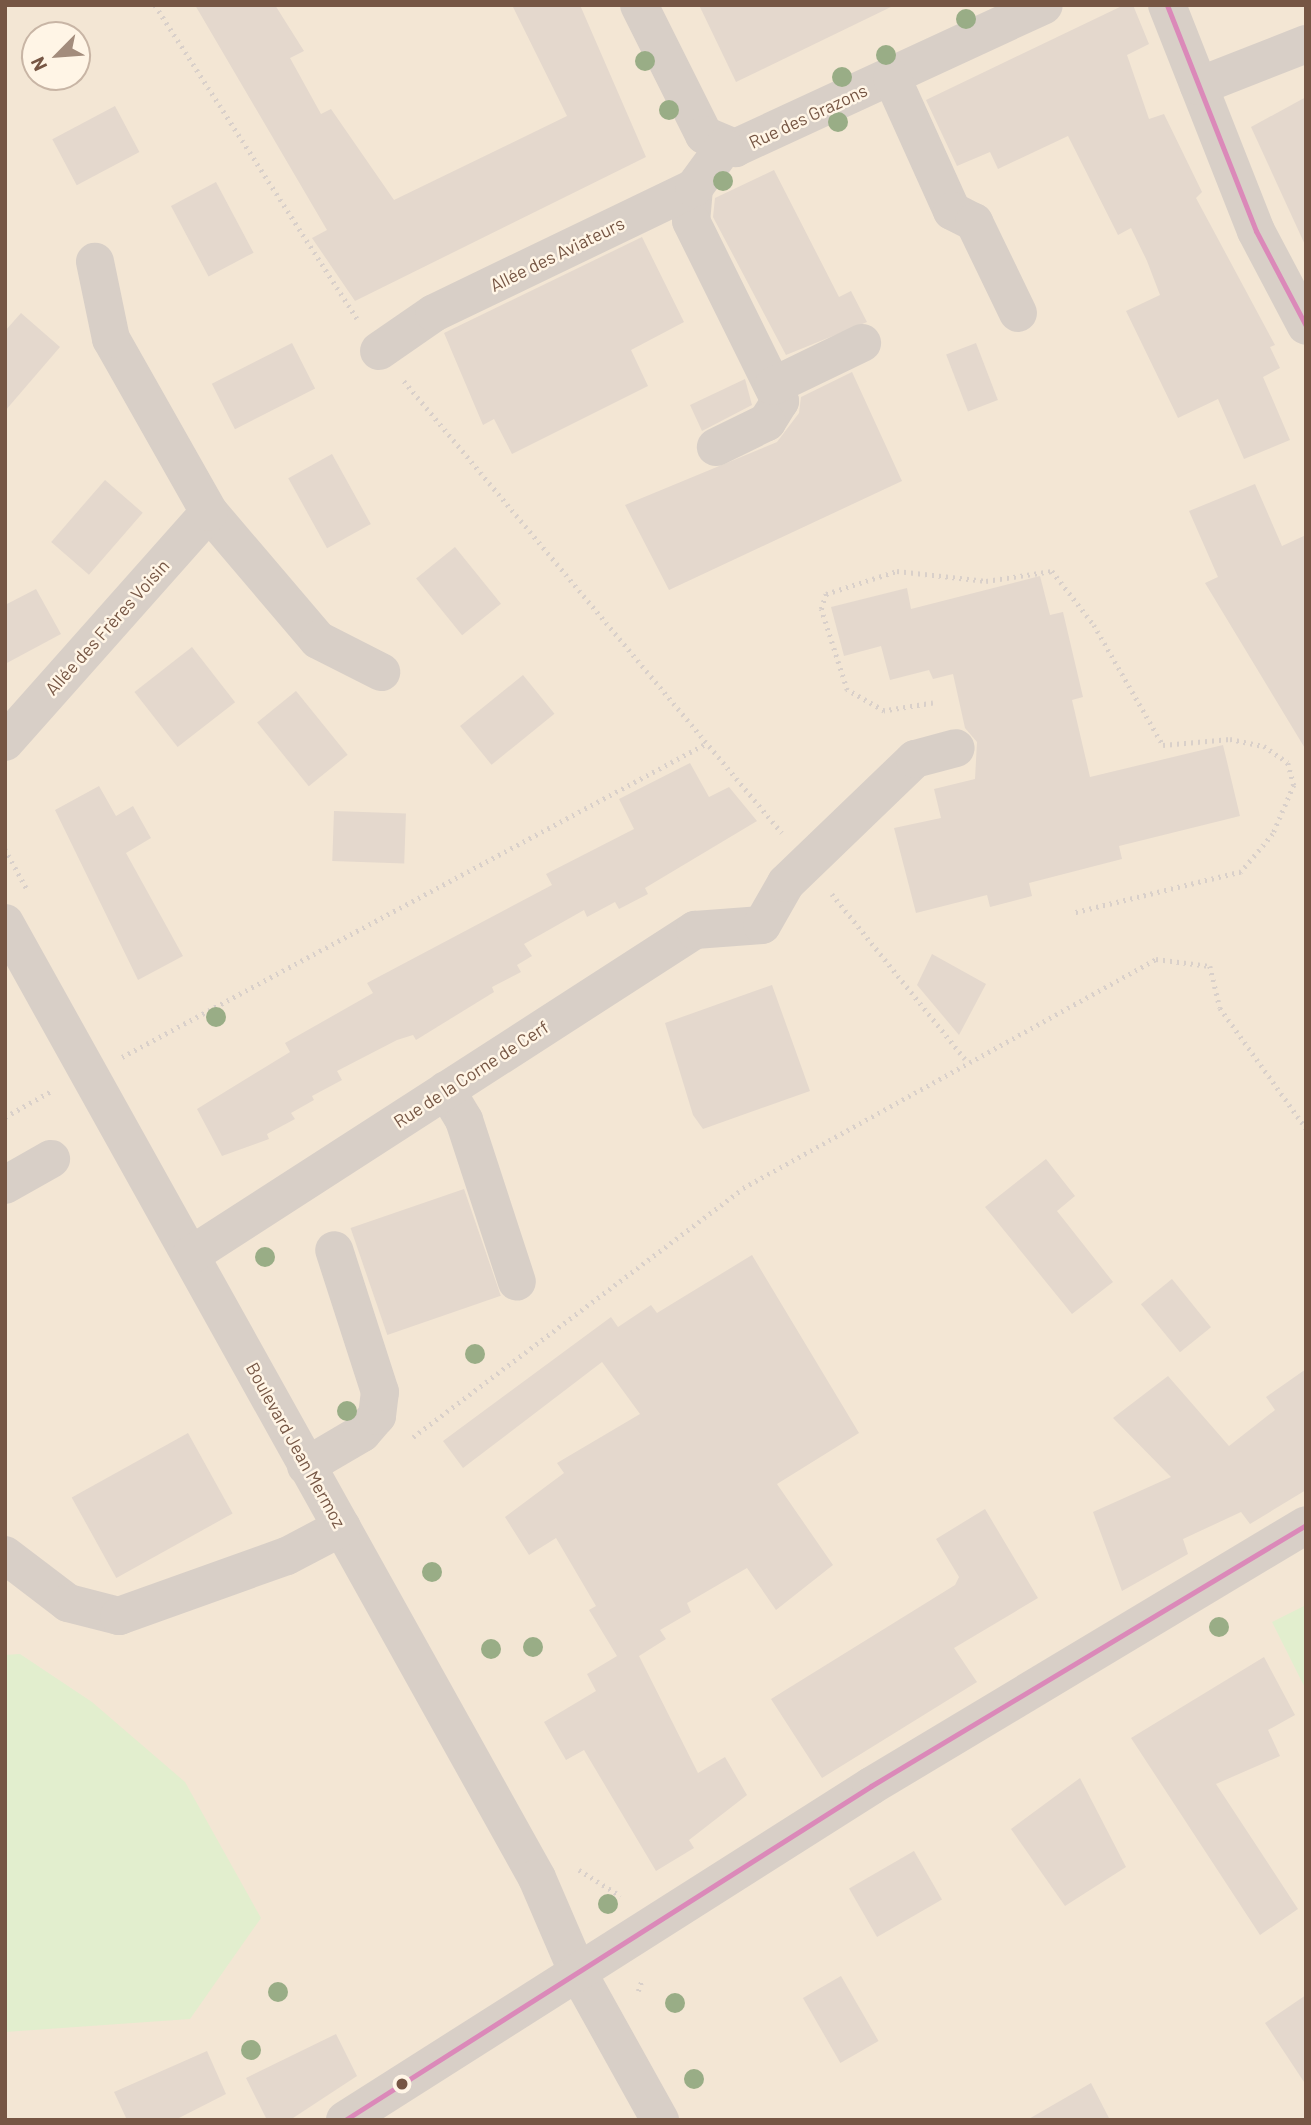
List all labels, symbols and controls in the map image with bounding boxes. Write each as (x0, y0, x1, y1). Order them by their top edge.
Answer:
north arrow (21, 21, 91, 91)
text: N (25, 54, 51, 75)
street label: Rue des Grazons (745, 79, 871, 153)
street label: Allée des Aviateurs (486, 212, 628, 296)
street label: Allée des Frères Voisin (40, 555, 174, 699)
street label: Rue de la Corne de Cerf (389, 1016, 553, 1132)
street label: Boulevard Jean Mermoz (242, 1359, 350, 1531)
unlabelled marker (395, 2077, 409, 2091)

